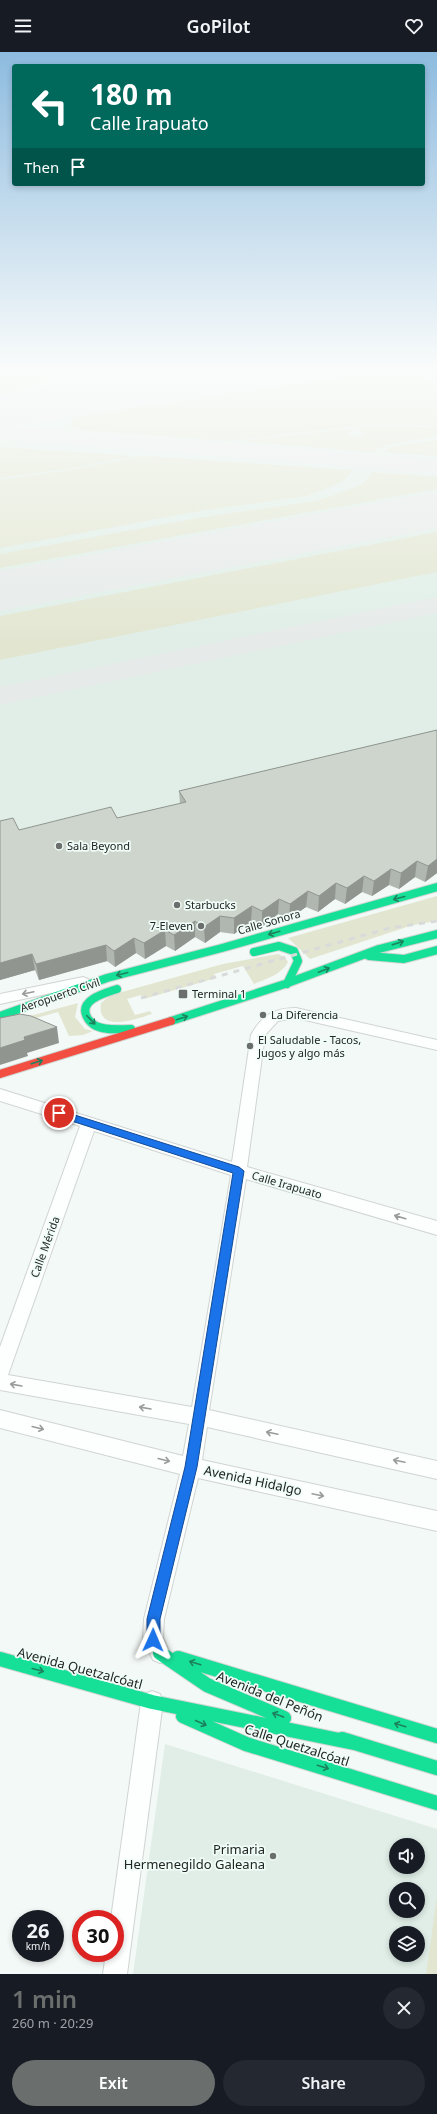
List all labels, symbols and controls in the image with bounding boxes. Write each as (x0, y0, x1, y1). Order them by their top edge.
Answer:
text: GoPilot (187, 14, 250, 38)
icon: menu (12, 15, 34, 37)
icon: heart (403, 15, 425, 37)
text: 180 m (90, 75, 173, 113)
icon: left (24, 80, 76, 132)
text: Calle Irapuato (90, 111, 209, 135)
icon: arrive (67, 156, 89, 178)
text: Then (24, 157, 59, 177)
place label: Sala Beyond (67, 838, 130, 853)
marker: Sala Beyond (54, 841, 64, 851)
one-way arrow (393, 894, 406, 902)
place label: Starbucks (185, 897, 236, 912)
marker: Starbucks (172, 900, 182, 910)
street label: Calle Sonora (236, 905, 302, 938)
place label: 7-Eleven (150, 918, 193, 933)
marker: 7-Eleven (196, 921, 206, 931)
one-way arrow (268, 930, 281, 937)
one-way arrow (391, 939, 403, 947)
one-way arrow (317, 965, 329, 973)
one-way arrow (116, 971, 129, 979)
street label: Aeropuerto Civil (18, 974, 102, 1015)
place label: Terminal 1 (192, 986, 246, 1001)
marker: Terminal 1 (177, 988, 189, 1000)
one-way arrow (22, 990, 35, 998)
place label: La Diferencia (271, 1007, 338, 1022)
marker: La Diferencia (258, 1010, 268, 1020)
one-way arrow (176, 1014, 188, 1022)
one-way arrow (86, 1015, 95, 1025)
place label: El Saludable - Tacos, Jugos y algo más (257, 1032, 361, 1060)
marker: El Saludable - Tacos, Jugos y algo más (245, 1041, 255, 1051)
one-way arrow (31, 1058, 44, 1065)
pin (42, 1096, 76, 1130)
icon: arrive (48, 1102, 70, 1124)
street label: Calle Irapuato (250, 1167, 324, 1202)
one-way arrow (393, 1213, 406, 1220)
street label: Calle Mérida (26, 1214, 63, 1280)
one-way arrow (10, 1381, 23, 1389)
one-way arrow (138, 1403, 151, 1411)
one-way arrow (31, 1425, 44, 1432)
one-way arrow (266, 1429, 279, 1437)
one-way arrow (157, 1457, 170, 1464)
one-way arrow (393, 1457, 406, 1465)
street label: Avenida Hidalgo (202, 1461, 304, 1499)
one-way arrow (311, 1491, 324, 1499)
position arrow (132, 1619, 174, 1661)
street label: Avenida Quetzalcóatl (16, 1643, 144, 1693)
one-way arrow (188, 1659, 201, 1666)
street label: Avenida del Peñón (214, 1666, 326, 1726)
one-way arrow (31, 1667, 44, 1674)
one-way arrow (272, 1711, 284, 1719)
one-way arrow (194, 1720, 206, 1728)
street label: Calle Quetzalcóatl (242, 1720, 352, 1770)
one-way arrow (393, 1721, 406, 1728)
one-way arrow (316, 1764, 329, 1771)
map controls (389, 1838, 425, 1962)
button: sound (389, 1838, 425, 1874)
place label: Primaria Hermenegildo Galeana (124, 1840, 265, 1873)
marker: Primaria Hermenegildo Galeana (268, 1851, 278, 1861)
button: search (389, 1882, 425, 1918)
speed limit sign: 30 (72, 1910, 124, 1962)
text: 26 (27, 1917, 49, 1944)
button: layers (389, 1926, 425, 1962)
text: km/h (26, 1939, 50, 1953)
text: 1 min (12, 1982, 77, 2015)
button: close (383, 1987, 425, 2029)
text: 260 m · 20:29 (12, 2014, 93, 2032)
button: Exit (12, 2060, 215, 2106)
button: Share (223, 2060, 425, 2106)

